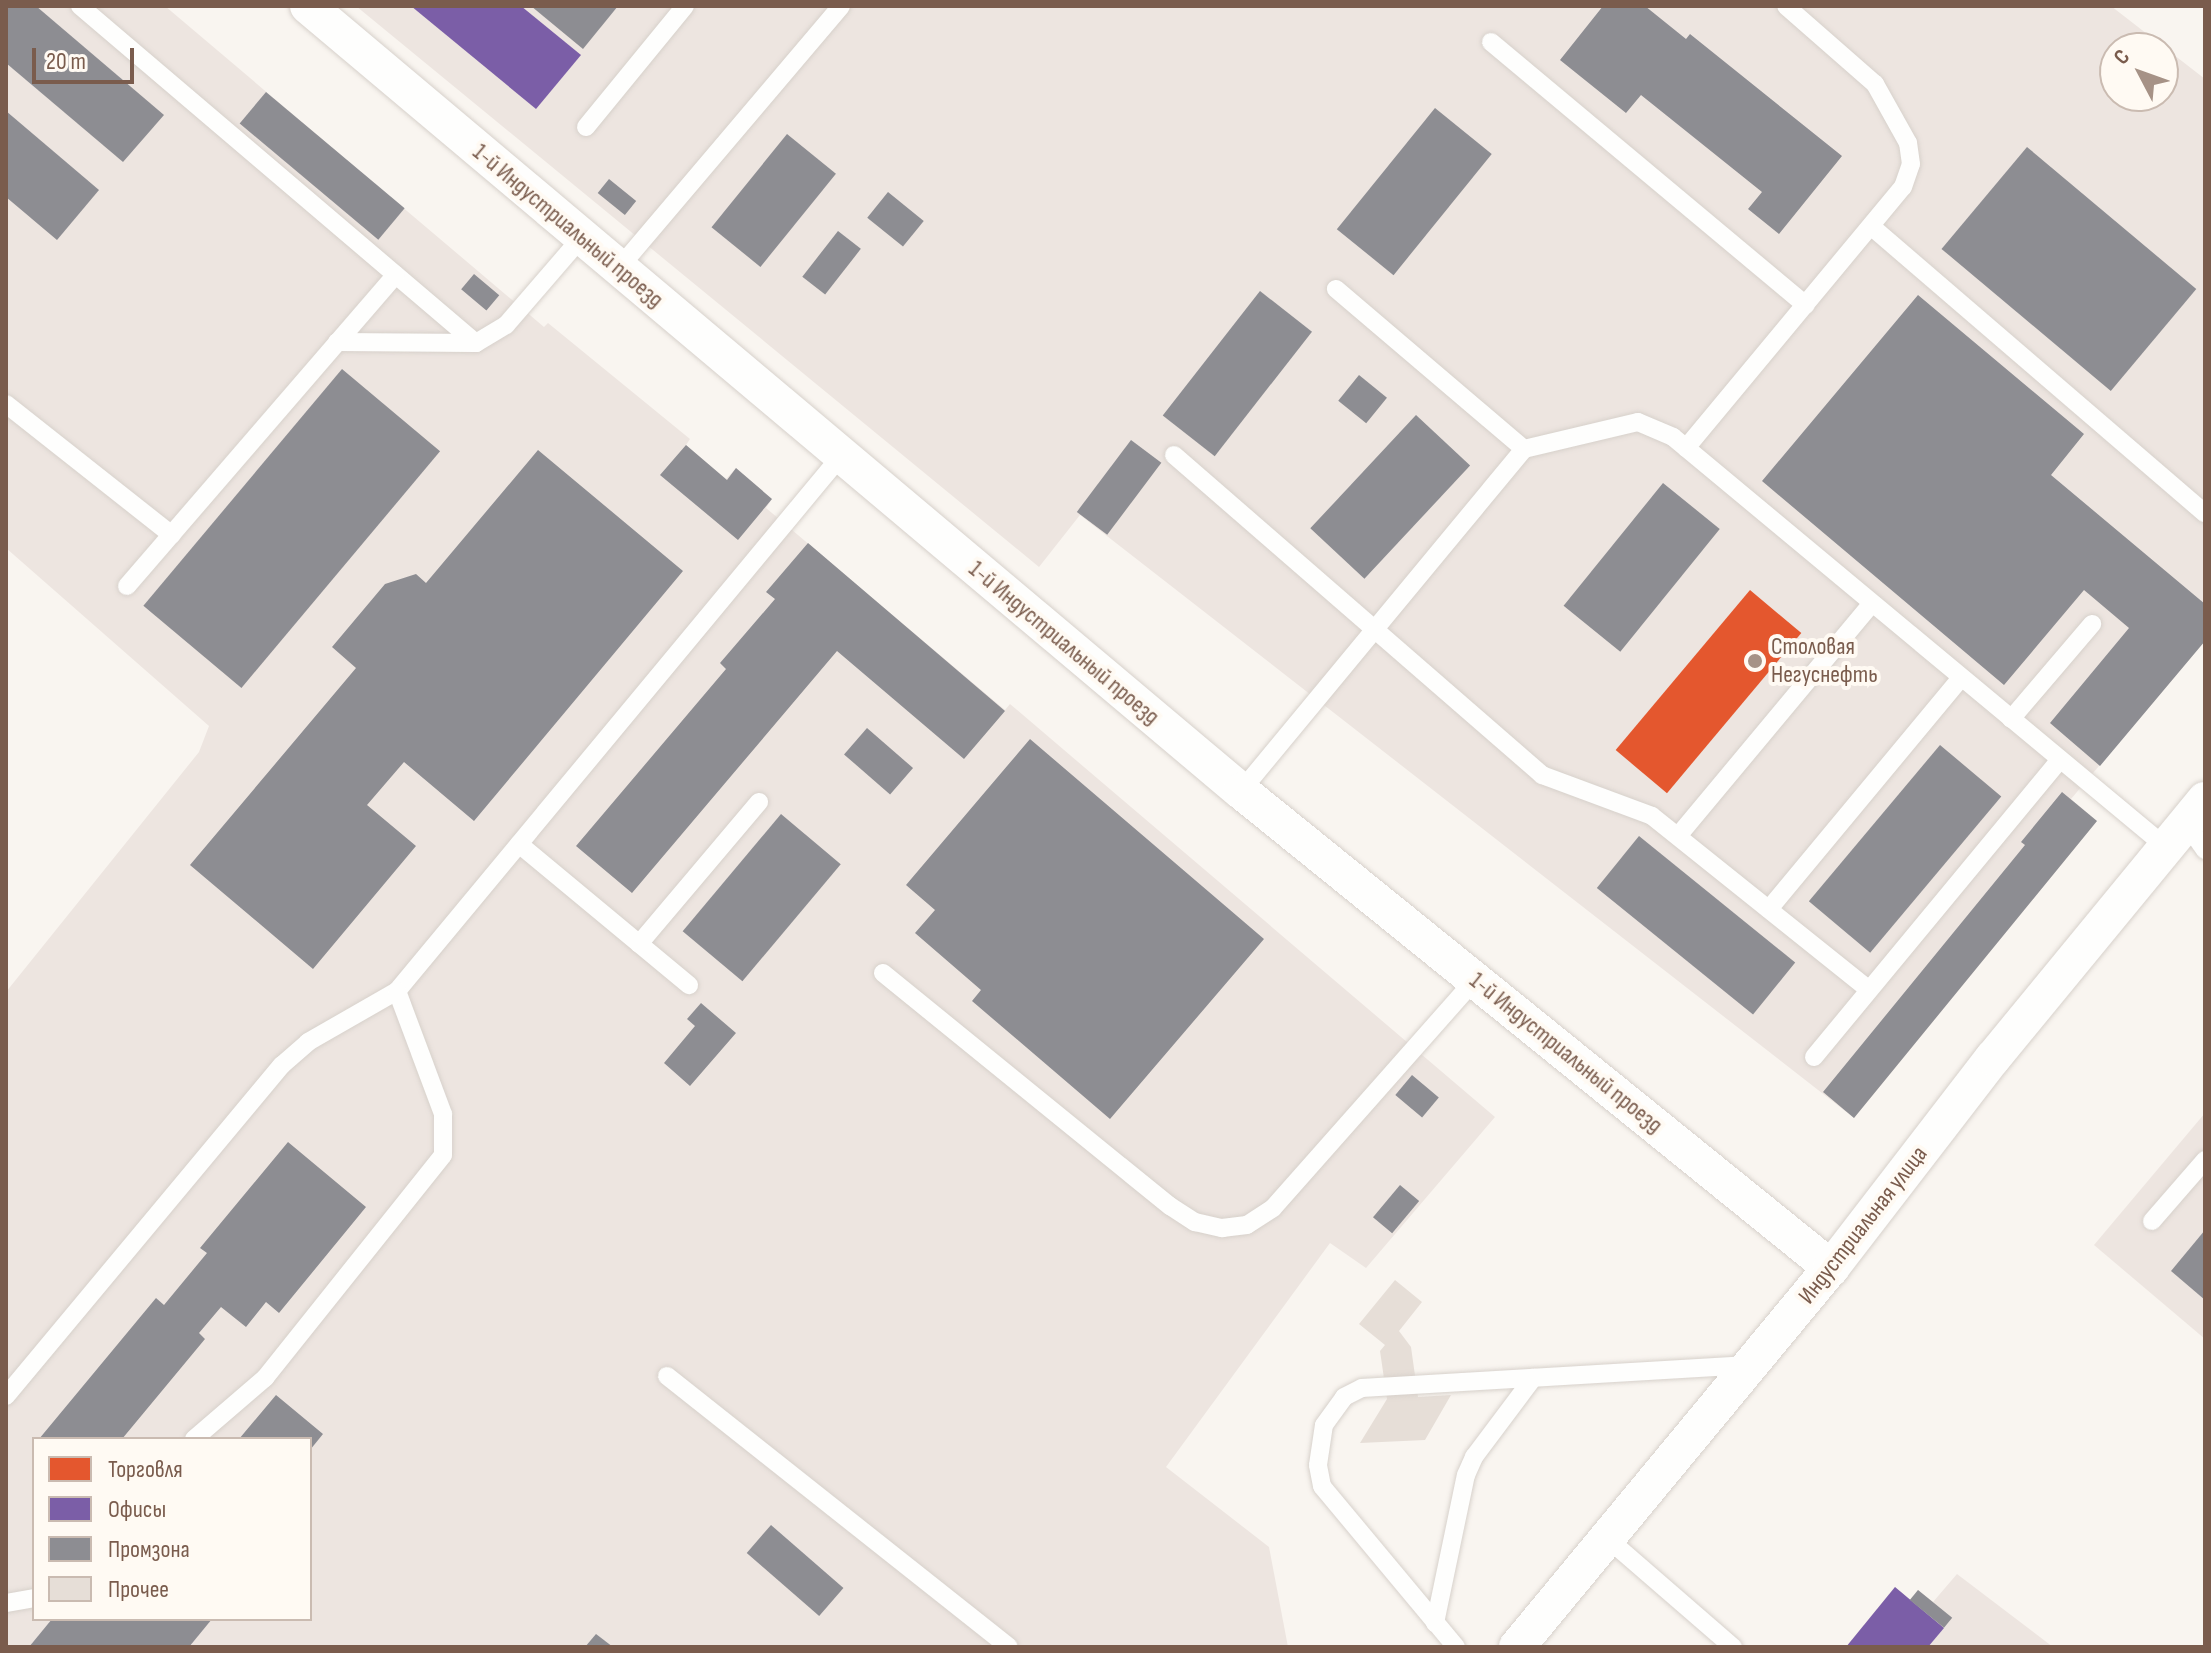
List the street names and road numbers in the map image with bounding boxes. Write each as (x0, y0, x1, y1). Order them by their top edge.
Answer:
street label: 1-й Индустриальный проезд (467, 138, 669, 314)
street label: 1-й Индустриальный проезд (963, 555, 1165, 731)
street label: 1-й Индустриальный проезд (1464, 966, 1668, 1140)
street label: Индустриальная улица (1792, 1140, 1934, 1310)

